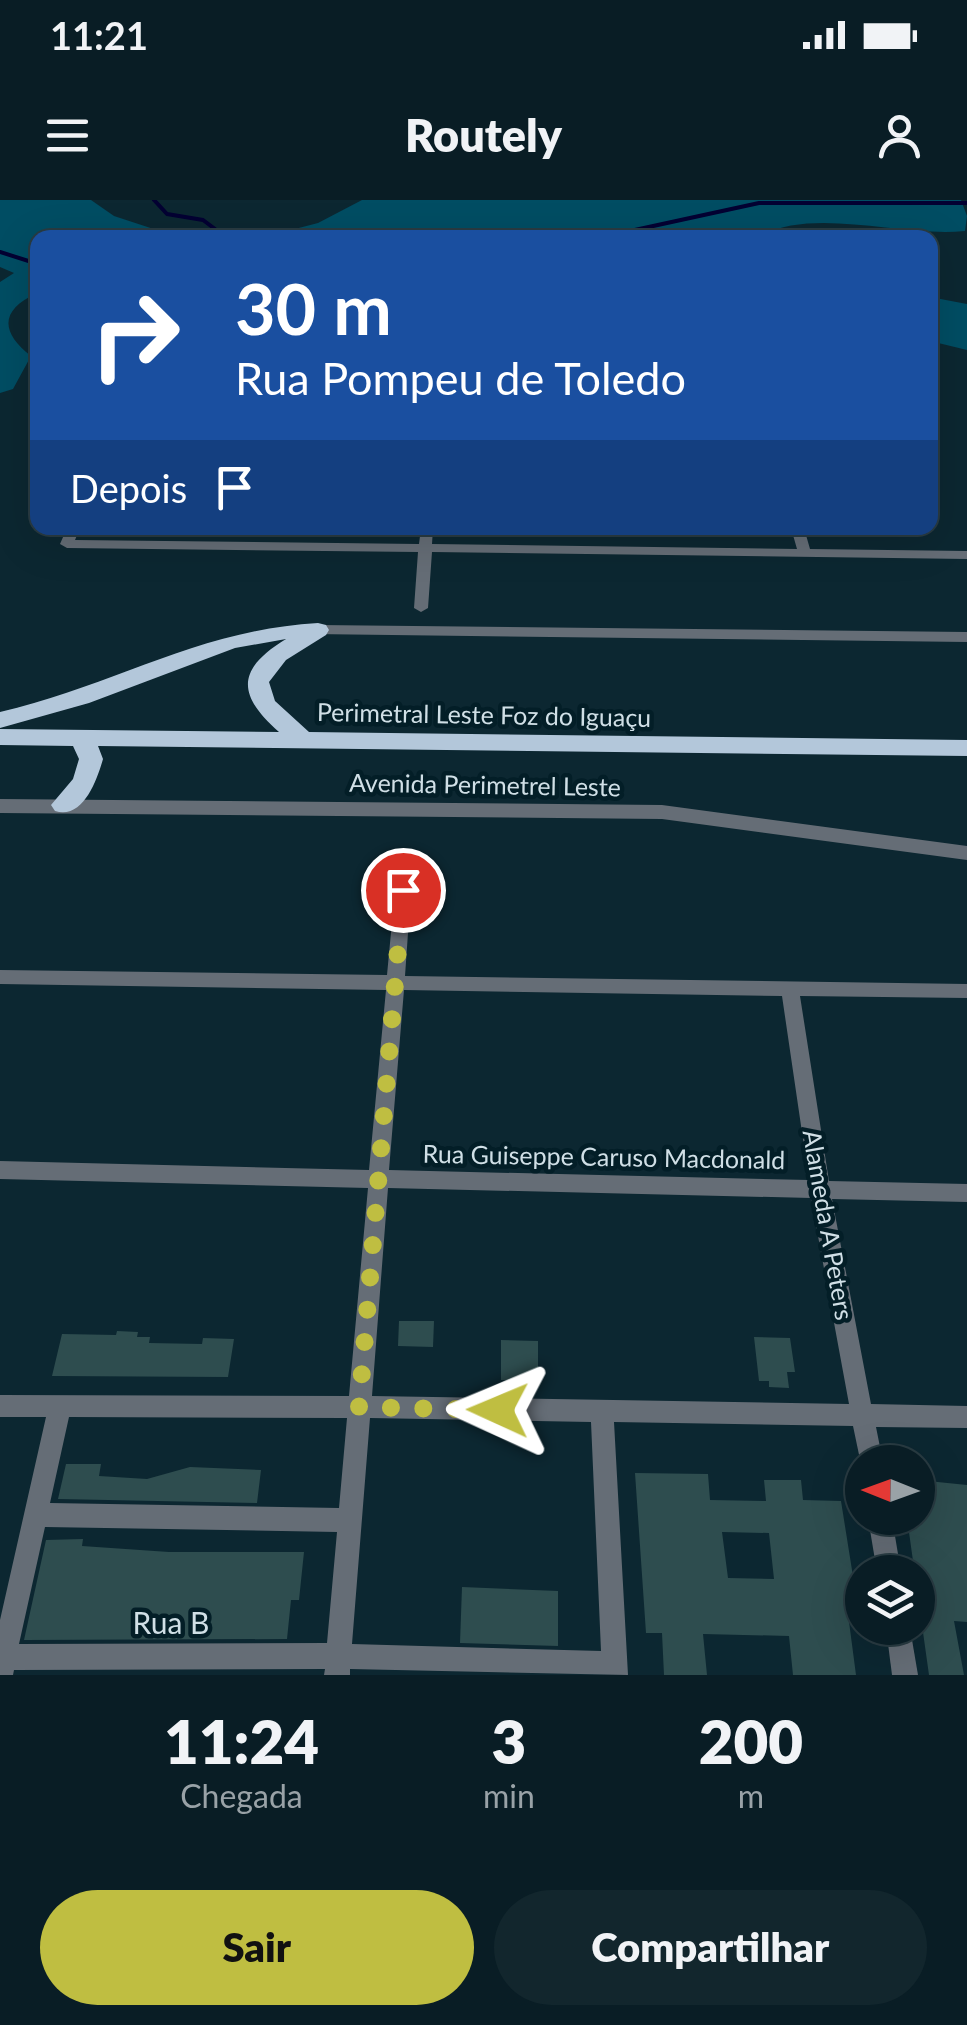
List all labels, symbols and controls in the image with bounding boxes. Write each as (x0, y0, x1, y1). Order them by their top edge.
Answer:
text: 11:21 (50, 12, 148, 58)
icon: menu (40, 108, 95, 163)
text: Routely (405, 108, 562, 162)
icon: person (872, 108, 927, 163)
text: 30 m (235, 266, 392, 350)
icon: right (70, 270, 200, 400)
text: Rua Pompeu de Toledo (235, 351, 686, 405)
icon: arrive (207, 460, 262, 515)
text: Depois (70, 465, 187, 511)
street label: Perimetral Leste Foz do Iguaçu (317, 696, 651, 732)
street label: Avenida Perimetrel Leste (349, 767, 621, 801)
pin (361, 848, 446, 933)
icon: arrive (376, 863, 431, 918)
street label: Alameda A Peters (797, 1127, 861, 1322)
street label: Rua Guiseppe Caruso Macdonald (422, 1138, 786, 1174)
position arrow (446, 1358, 550, 1462)
north arrow (845, 1445, 935, 1535)
map controls (845, 1445, 935, 1645)
button: layers (845, 1555, 935, 1645)
street label: Rua B (133, 1604, 209, 1640)
text: 11:24 (164, 1705, 319, 1777)
text: 3 (491, 1705, 526, 1777)
text: 200 (699, 1705, 803, 1777)
text: Chegada (180, 1776, 303, 1815)
text: min (483, 1776, 535, 1815)
text: m (738, 1776, 764, 1815)
button: Sair (40, 1890, 474, 2005)
button: Compartilhar (494, 1890, 927, 2005)

